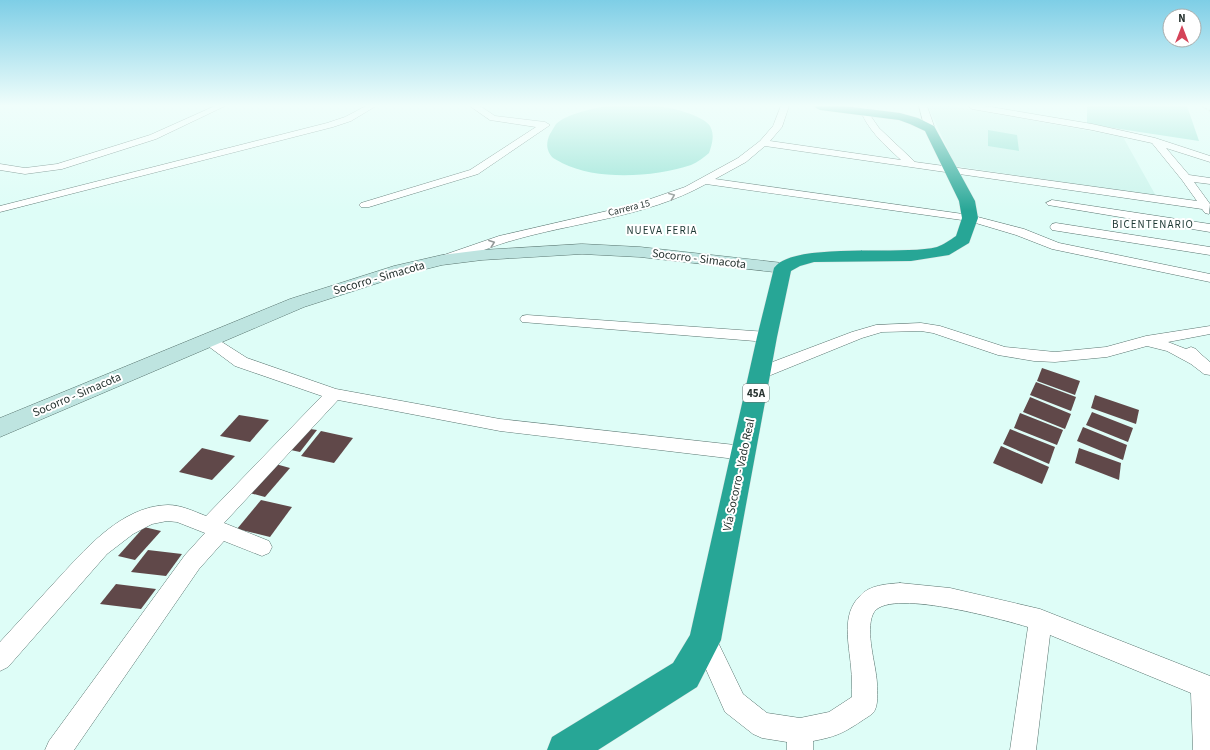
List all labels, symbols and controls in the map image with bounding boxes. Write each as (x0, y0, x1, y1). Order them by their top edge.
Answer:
north arrow (1162, 8, 1202, 48)
text: N (1178, 11, 1186, 26)
one-way arrow (669, 193, 676, 201)
street label: Carrera 15 (607, 196, 651, 220)
district label: BICENTENARIO (1112, 217, 1194, 232)
district label: NUEVA FERIA (626, 223, 698, 238)
one-way arrow (489, 239, 496, 247)
street label: Socorro - Simacota (651, 245, 747, 273)
street label: Socorro - Simacota (331, 257, 427, 299)
street label: Socorro - Simacota (30, 369, 124, 421)
road number: 45A (743, 384, 769, 402)
street label: Vía Socorro - Vado Real (719, 417, 759, 533)

